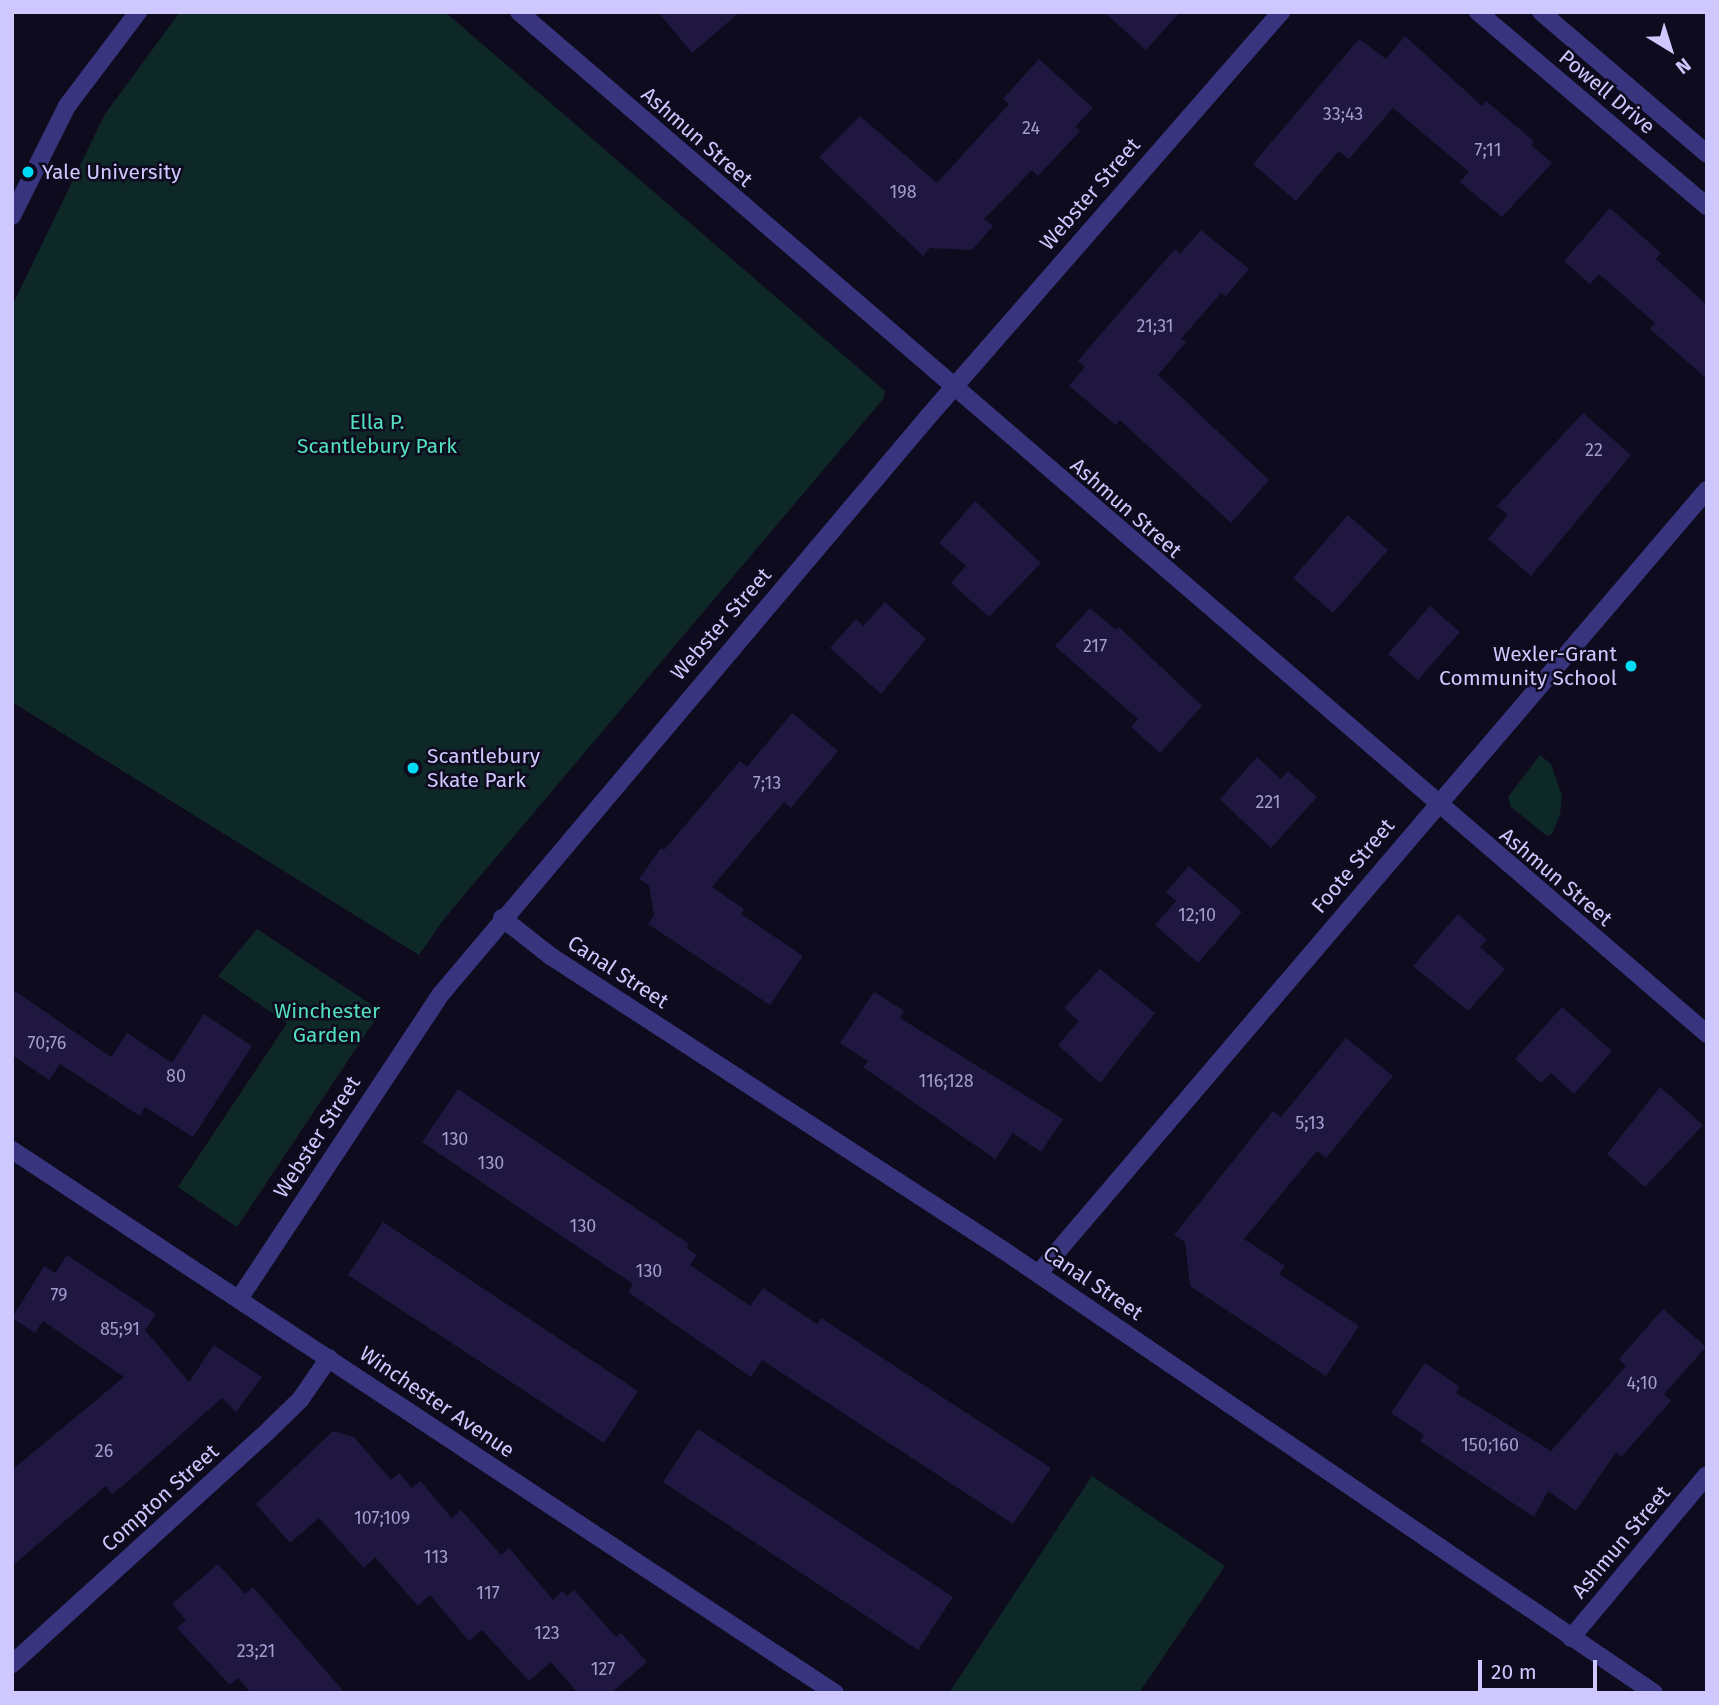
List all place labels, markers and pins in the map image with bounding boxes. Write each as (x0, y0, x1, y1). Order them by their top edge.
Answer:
place label: Yale University (42, 159, 181, 185)
marker: Yale University (20, 164, 36, 180)
place label: Wexler-Grant Community School (1439, 641, 1617, 691)
marker: Wexler-Grant Community School (1623, 658, 1639, 674)
place label: Scantlebury Skate Park (427, 743, 540, 793)
marker: Scantlebury Skate Park (405, 760, 421, 776)

